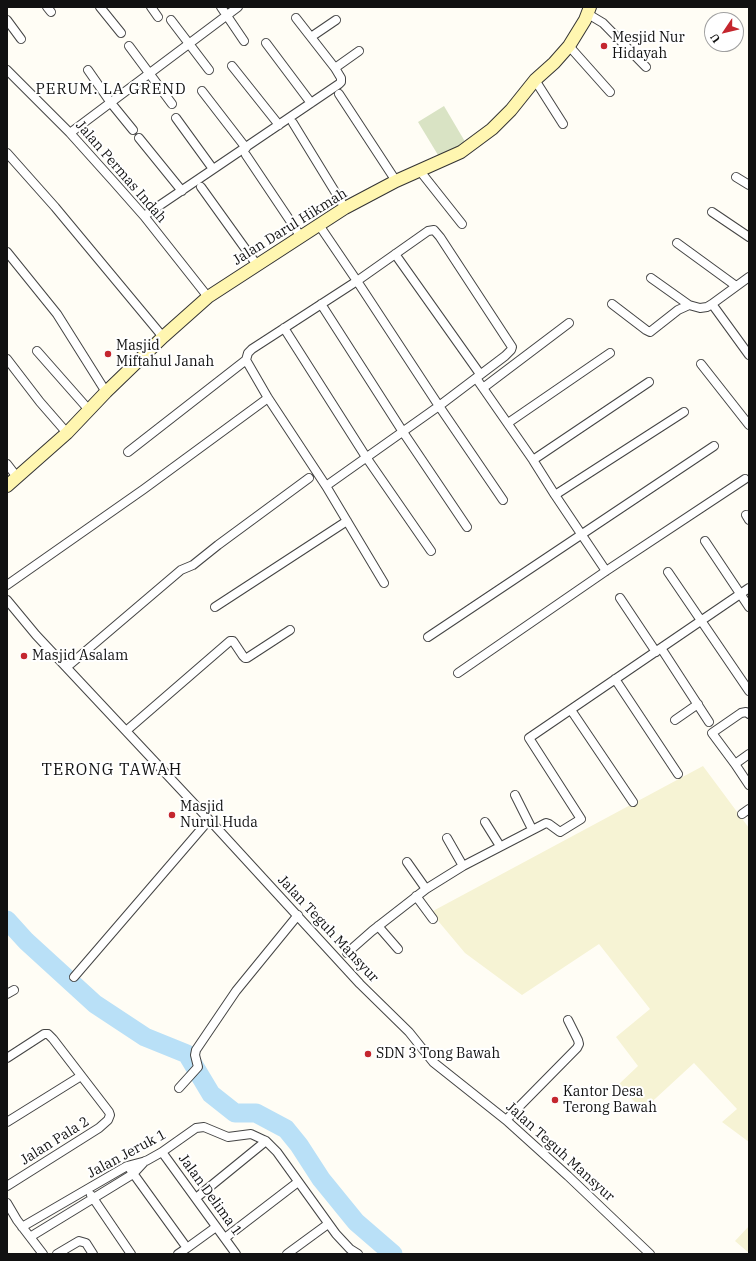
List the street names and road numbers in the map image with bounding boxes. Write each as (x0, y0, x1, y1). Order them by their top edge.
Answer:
street label: Jalan Permas Indah (72, 117, 170, 227)
street label: Jalan Darul Hikmah (230, 185, 350, 269)
street label: Jalan Teguh Mansyur (274, 872, 382, 986)
street label: Jalan Teguh Mansyur (502, 1099, 618, 1205)
street label: Jalan Pala 2 (18, 1113, 92, 1169)
street label: Jalan Jeruk 1 (85, 1126, 169, 1182)
street label: Jalan Delima 1 (175, 1151, 245, 1239)

